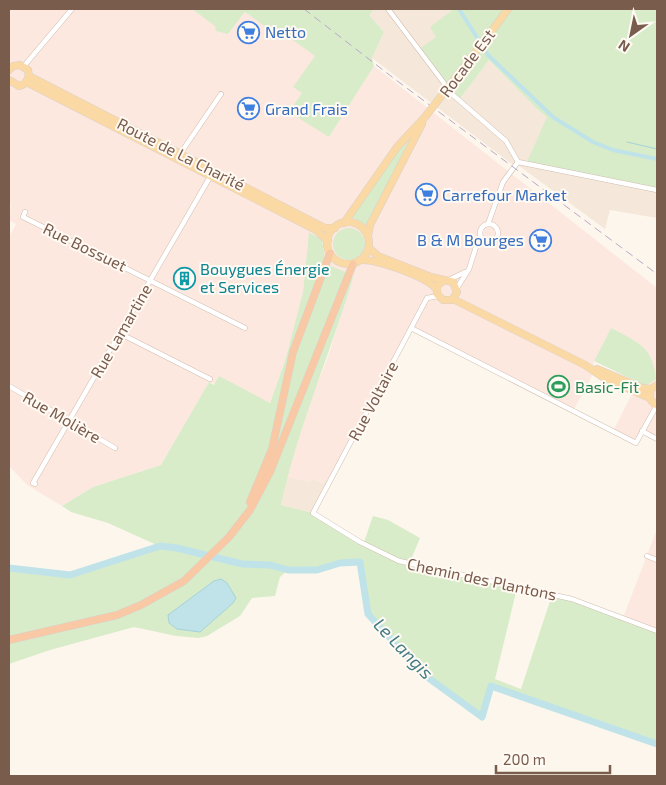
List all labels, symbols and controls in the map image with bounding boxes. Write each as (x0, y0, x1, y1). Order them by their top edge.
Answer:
north arrow (606, 10, 656, 60)
supermarket icon: Netto (237, 20, 261, 44)
place label: Netto (265, 22, 306, 41)
street label: Rocade Est (435, 25, 498, 100)
text: N (615, 36, 633, 56)
supermarket icon: Grand Frais (237, 97, 261, 121)
place label: Grand Frais (265, 99, 348, 118)
street label: Route de La Charité (114, 113, 248, 194)
supermarket icon: Carrefour Market (414, 183, 438, 207)
place label: Carrefour Market (442, 185, 567, 204)
street label: Rue Bossuet (40, 218, 130, 275)
supermarket icon: B & M Bourges (528, 228, 552, 252)
place label: B & M Bourges (417, 230, 524, 249)
place label: Bouygues Énergie et Services (200, 259, 330, 296)
building icon: Bouygues Énergie et Services (172, 266, 196, 290)
street label: Rue Lamartine (86, 280, 155, 381)
street label: Rue Voltaire (344, 358, 401, 444)
sports icon: Basic-Fit (547, 375, 571, 399)
place label: Basic-Fit (575, 377, 639, 396)
street label: Rue Molière (20, 387, 104, 446)
street label: Chemin des Plantons (406, 553, 559, 604)
water label: Le Langis (369, 613, 438, 683)
scale bar (496, 742, 610, 774)
text: 200 m (503, 750, 546, 768)

